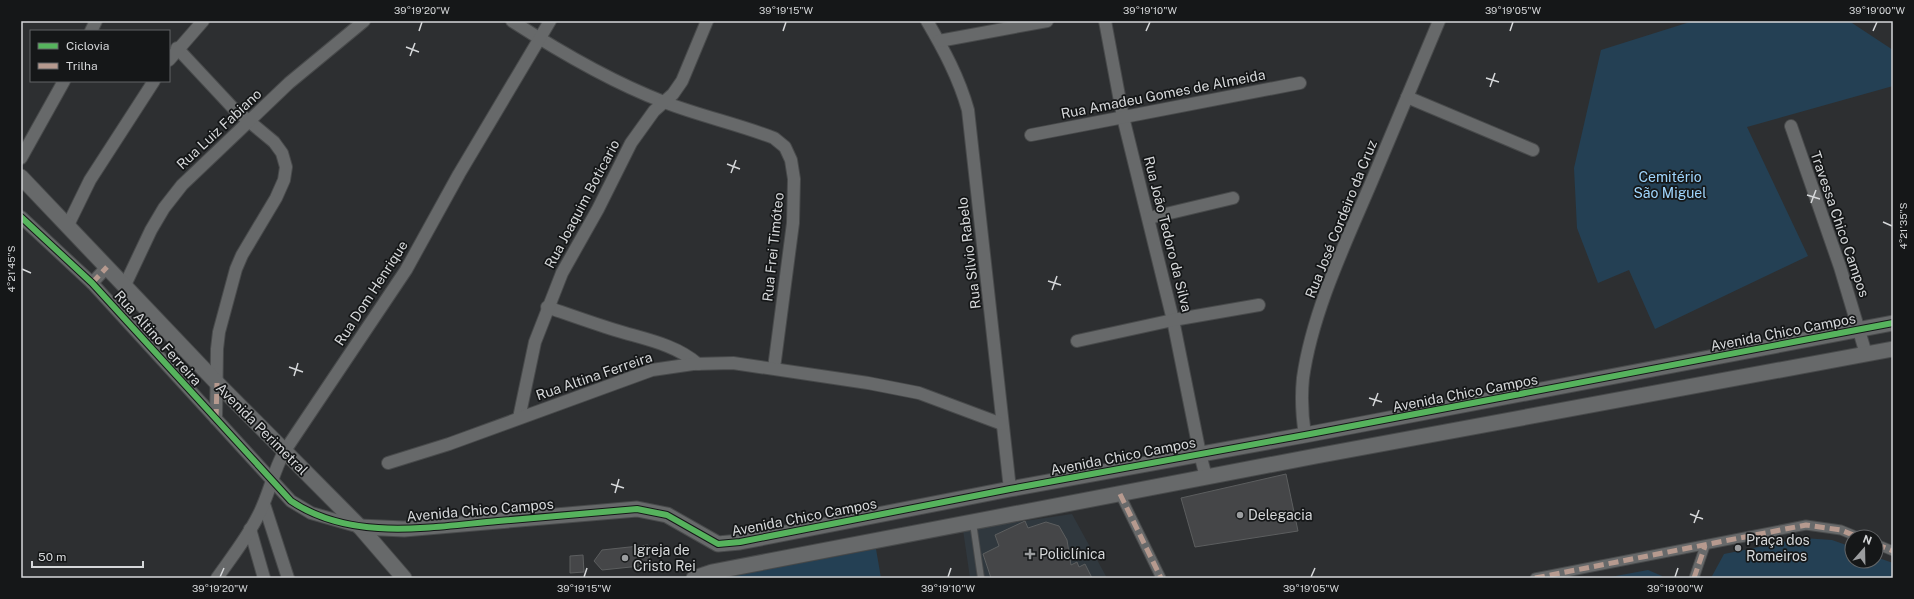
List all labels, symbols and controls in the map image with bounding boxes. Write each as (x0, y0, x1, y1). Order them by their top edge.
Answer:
text: 39°19'20"W (394, 4, 450, 16)
text: 39°19'15"W (759, 4, 814, 16)
text: 39°19'10"W (1123, 4, 1177, 16)
text: 39°19'05"W (1485, 4, 1542, 16)
text: 39°19'00"W (1849, 4, 1905, 16)
legend (30, 30, 170, 82)
text: Ciclovia (66, 39, 109, 53)
text: Trilha (66, 59, 98, 73)
street label: Rua Amadeu Gomes de Almeida (1059, 66, 1267, 122)
street label: Rua Luiz Fabiano (173, 86, 265, 172)
street label: Rua Joaquim Boticario (541, 137, 623, 271)
street label: Rua José Cordeiro da Cruz (1302, 137, 1380, 300)
street label: Travessa Chico Campos (1807, 149, 1873, 299)
street label: Rua João Tedoro da Silva (1141, 155, 1195, 313)
park label: Cemitério São Miguel (1634, 169, 1706, 201)
street label: Rua Frei Timóteo (759, 191, 787, 302)
street label: Rua Sílvio Rabelo (954, 196, 984, 310)
text: 4°21'35"S (1897, 202, 1909, 250)
street label: Rua Dom Henrique (331, 238, 411, 348)
text: 4°21'45"S (5, 245, 17, 293)
street label: Rua Altino Ferreira (111, 287, 205, 389)
street label: Avenida Chico Campos (1709, 310, 1857, 354)
street label: Rua Altina Ferreira (534, 349, 654, 403)
street label: Avenida Chico Campos (1391, 371, 1539, 415)
street label: Avenida Perimetral (213, 380, 311, 478)
street label: Avenida Chico Campos (1049, 434, 1197, 478)
street label: Avenida Chico Campos (730, 495, 878, 539)
street label: Avenida Chico Campos (406, 496, 554, 524)
place label: Delegacia (1248, 507, 1312, 523)
marker: Delegacia (1235, 510, 1245, 520)
north arrow (1844, 529, 1884, 569)
place label: Praça dos Romeiros (1746, 532, 1810, 564)
text: N (1861, 532, 1874, 547)
place label: Igreja de Cristo Rei (633, 542, 696, 574)
scale bar (32, 543, 143, 569)
marker: Praça dos Romeiros (1733, 543, 1743, 553)
place label: Policlínica (1039, 546, 1105, 562)
marker: Policlínica (1024, 548, 1036, 560)
text: 50 m (38, 550, 66, 564)
marker: Igreja de Cristo Rei (620, 553, 630, 563)
text: 39°19'20"W (192, 582, 248, 594)
text: 39°19'15"W (557, 582, 612, 594)
text: 39°19'10"W (921, 582, 975, 594)
text: 39°19'05"W (1283, 582, 1340, 594)
text: 39°19'00"W (1647, 582, 1703, 594)

